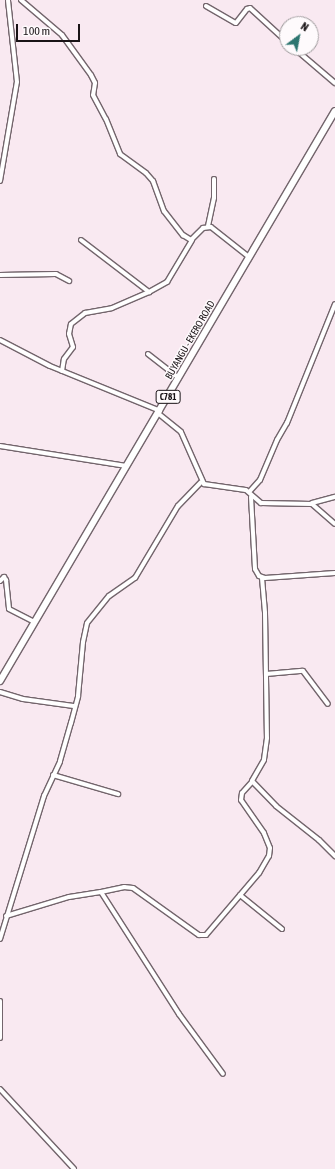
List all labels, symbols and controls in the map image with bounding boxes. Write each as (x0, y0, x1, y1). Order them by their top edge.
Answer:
scale bar (18, 16, 82, 42)
north arrow (279, 16, 319, 56)
text: N (299, 20, 311, 33)
text: 100 m (23, 24, 50, 38)
street label: BUYANGU - EKERO ROAD (163, 299, 217, 381)
road number: C781 (155, 390, 181, 404)

